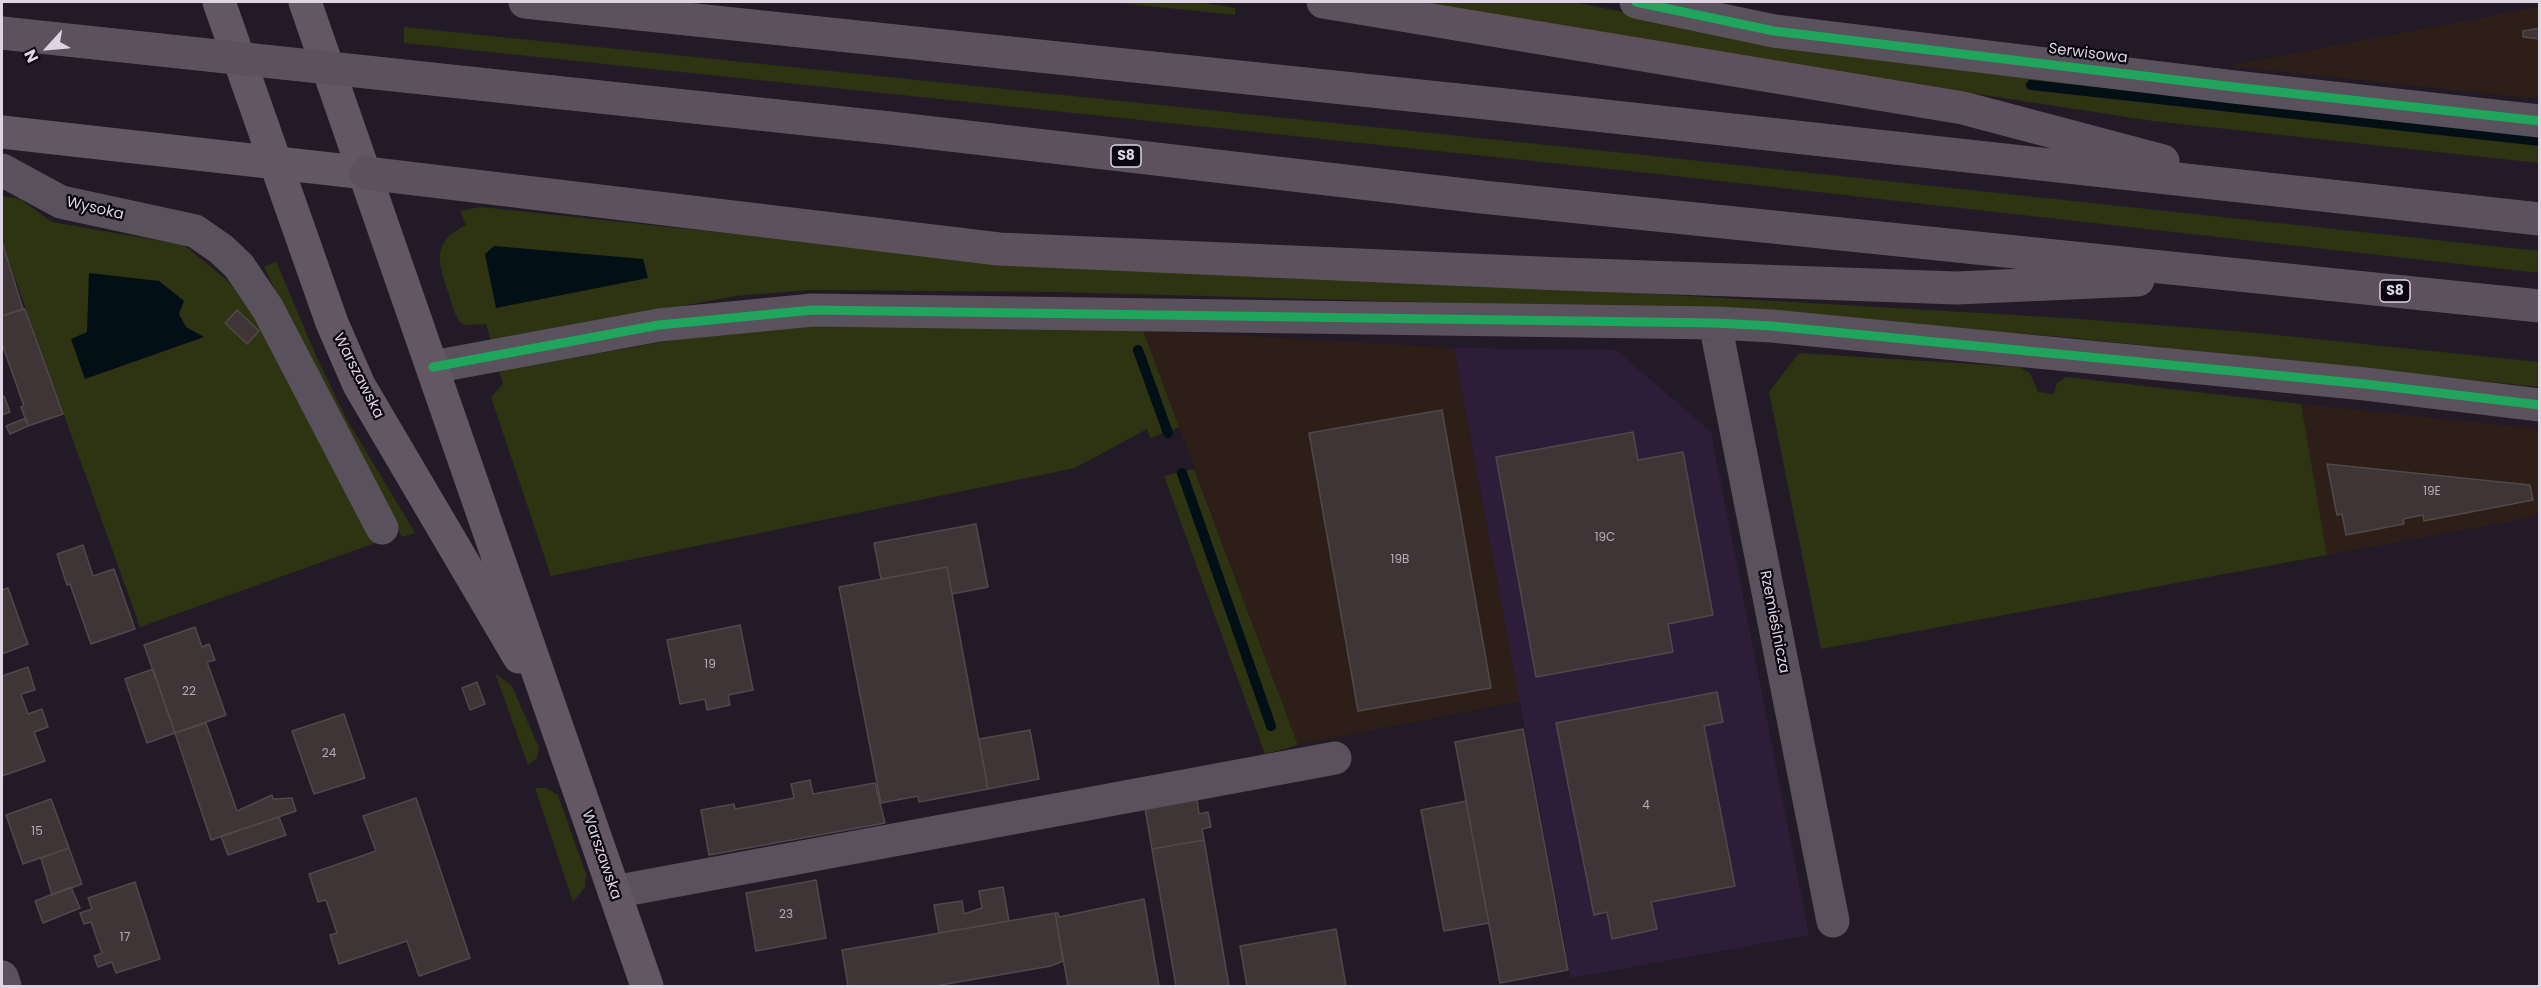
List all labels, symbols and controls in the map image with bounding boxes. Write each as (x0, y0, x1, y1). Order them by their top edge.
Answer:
north arrow (18, 18, 78, 78)
street label: Serwisowa (2047, 40, 2129, 68)
text: N (18, 46, 44, 67)
road number: S8 (1111, 145, 1141, 167)
street label: Wysoka (65, 194, 125, 224)
road number: S8 (2380, 280, 2410, 302)
street label: Warszawska (329, 330, 387, 422)
house number: 19E (2423, 485, 2441, 499)
house number: 19C (1595, 531, 1615, 545)
house number: 19B (1391, 553, 1409, 567)
street label: Rzemieślnicza (1755, 569, 1793, 675)
house number: 19 (704, 658, 716, 672)
house number: 22 (182, 685, 196, 699)
house number: 24 (322, 747, 336, 761)
house number: 4 (1642, 799, 1650, 813)
street label: Warszawska (577, 808, 625, 902)
house number: 15 (31, 825, 43, 839)
house number: 23 (779, 908, 793, 922)
house number: 17 (120, 931, 130, 945)

